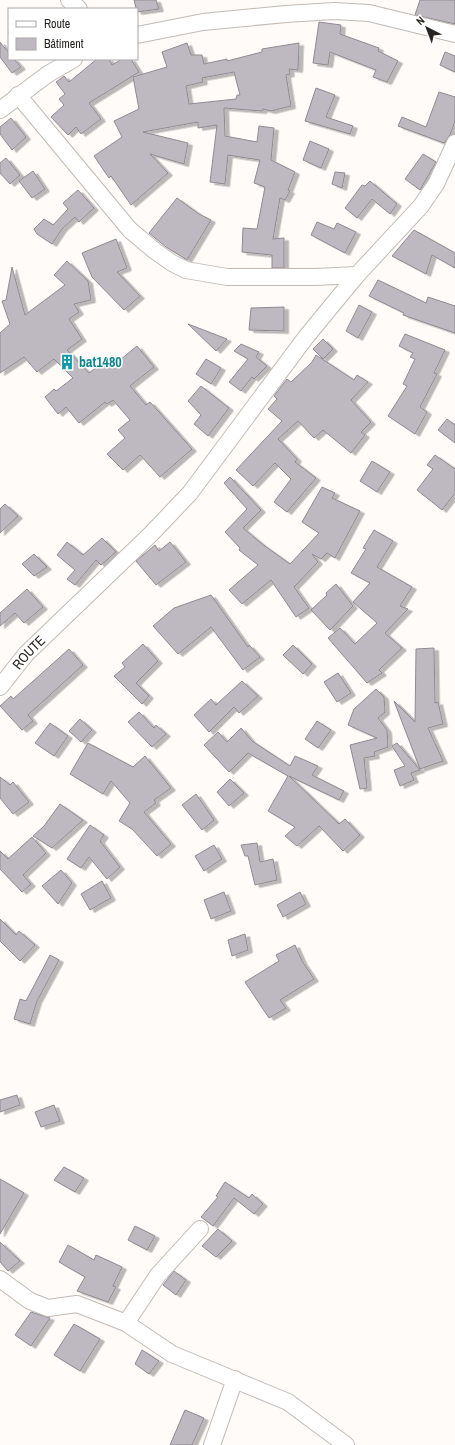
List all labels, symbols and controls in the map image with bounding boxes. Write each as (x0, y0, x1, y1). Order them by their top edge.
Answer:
legend (8, 8, 138, 60)
north arrow (407, 8, 447, 48)
text: N (413, 13, 427, 28)
text: Route (44, 16, 70, 32)
text: Bâtiment (44, 36, 84, 52)
building icon: bat1480 (58, 353, 76, 371)
place label: bat1480 (79, 353, 122, 371)
street label: ROUTE (8, 632, 49, 673)

